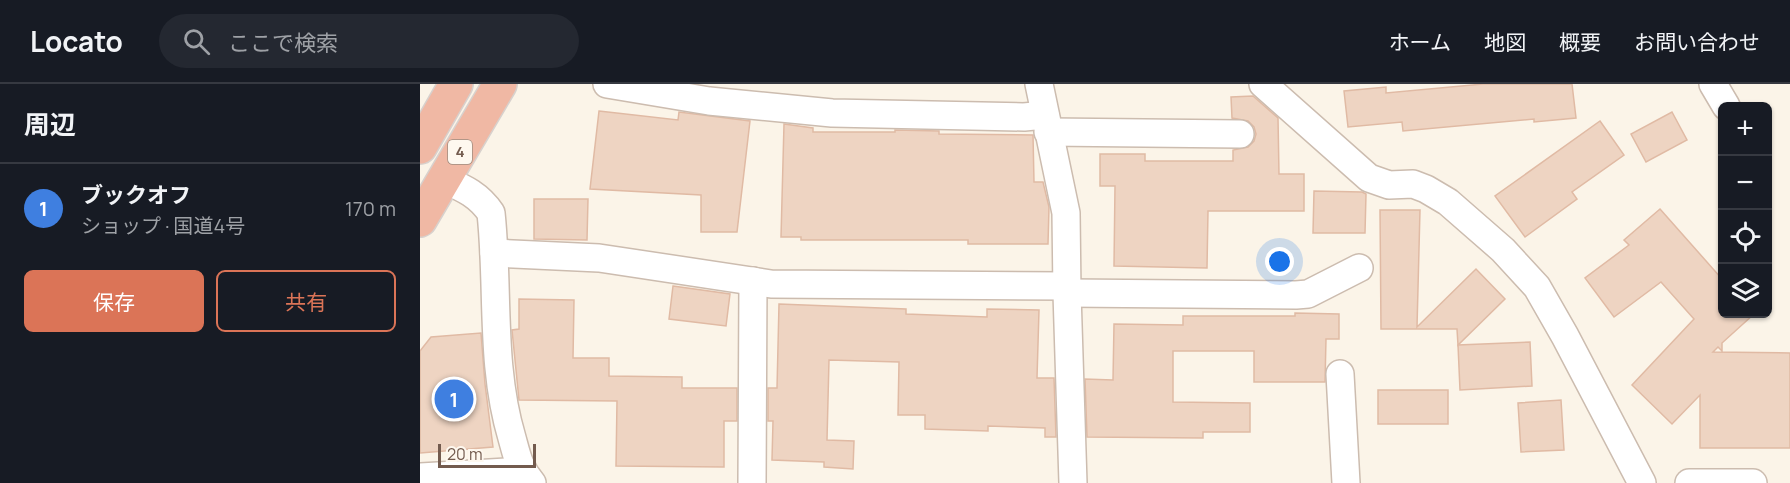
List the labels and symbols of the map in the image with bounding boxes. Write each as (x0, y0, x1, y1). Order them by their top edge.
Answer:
road number: 4 (448, 140, 472, 164)
your location (1265, 247, 1294, 276)
pin: 1 (435, 376, 474, 422)
scale bar (438, 441, 536, 468)

